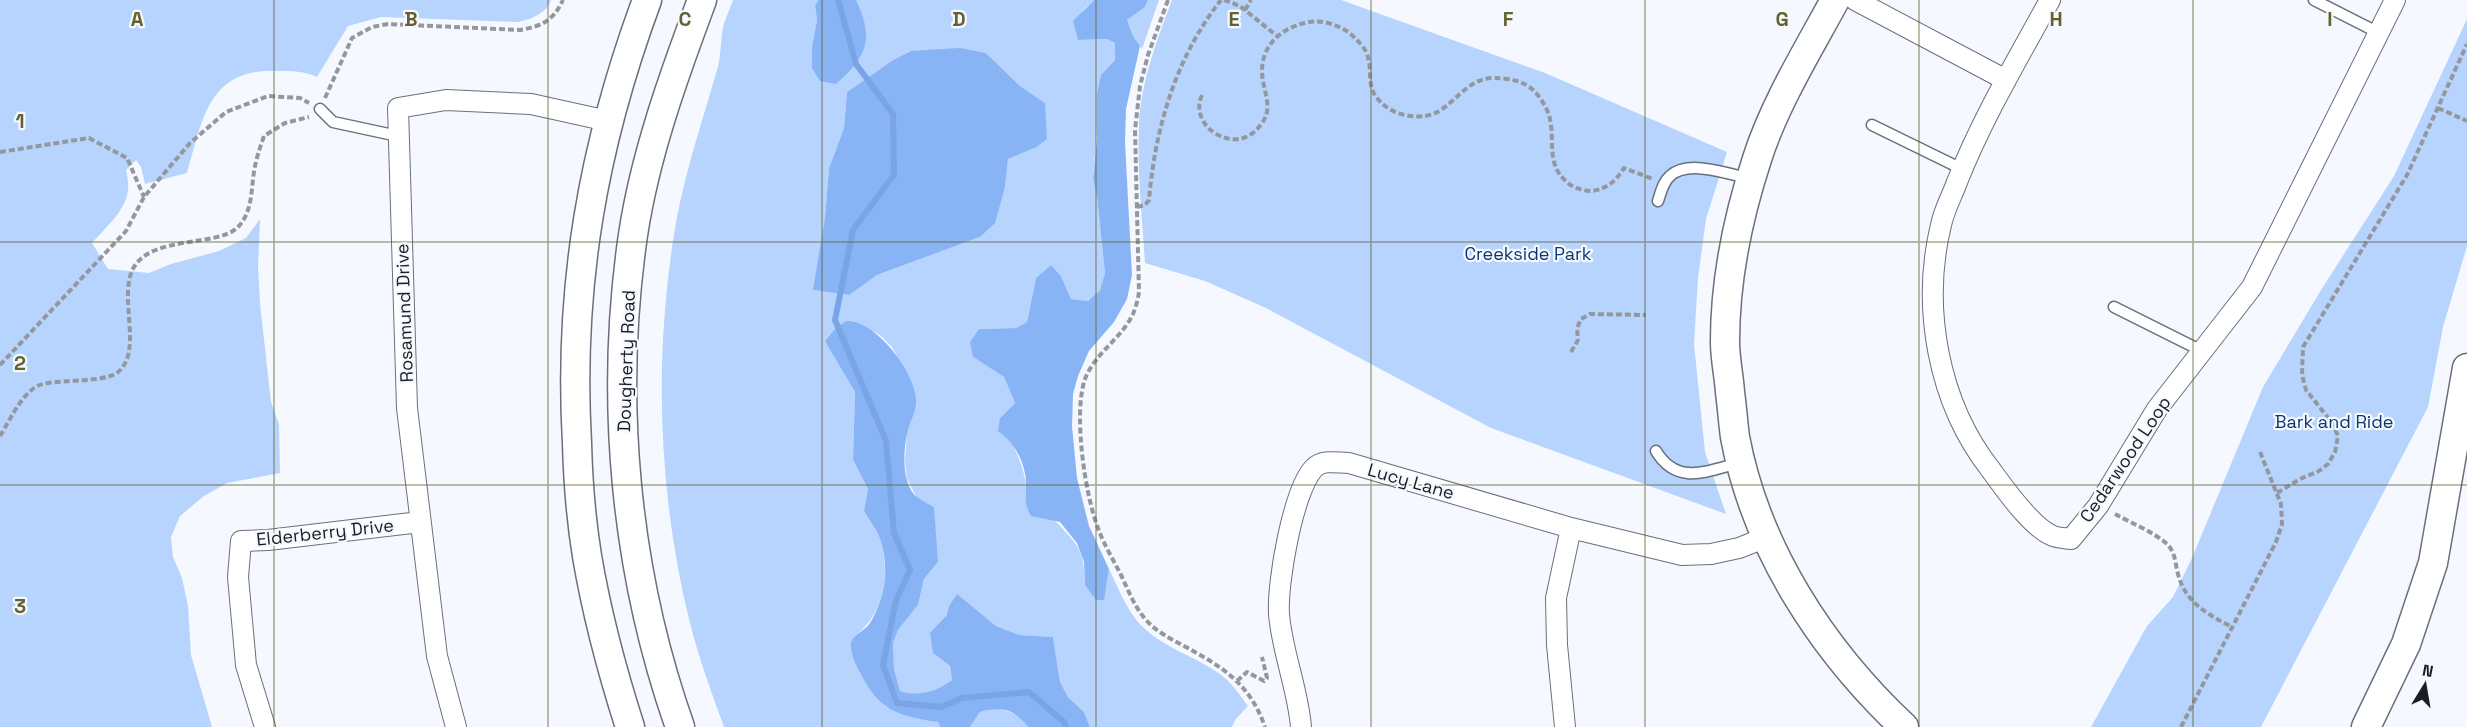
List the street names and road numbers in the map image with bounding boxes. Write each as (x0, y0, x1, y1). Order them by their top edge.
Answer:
street label: Rosamund Drive (390, 243, 418, 383)
street label: Dougherty Road (612, 290, 640, 432)
street label: Cedarwood Loop (2074, 392, 2176, 526)
street label: Lucy Lane (1365, 458, 1457, 504)
street label: Elderberry Drive (255, 513, 395, 551)

